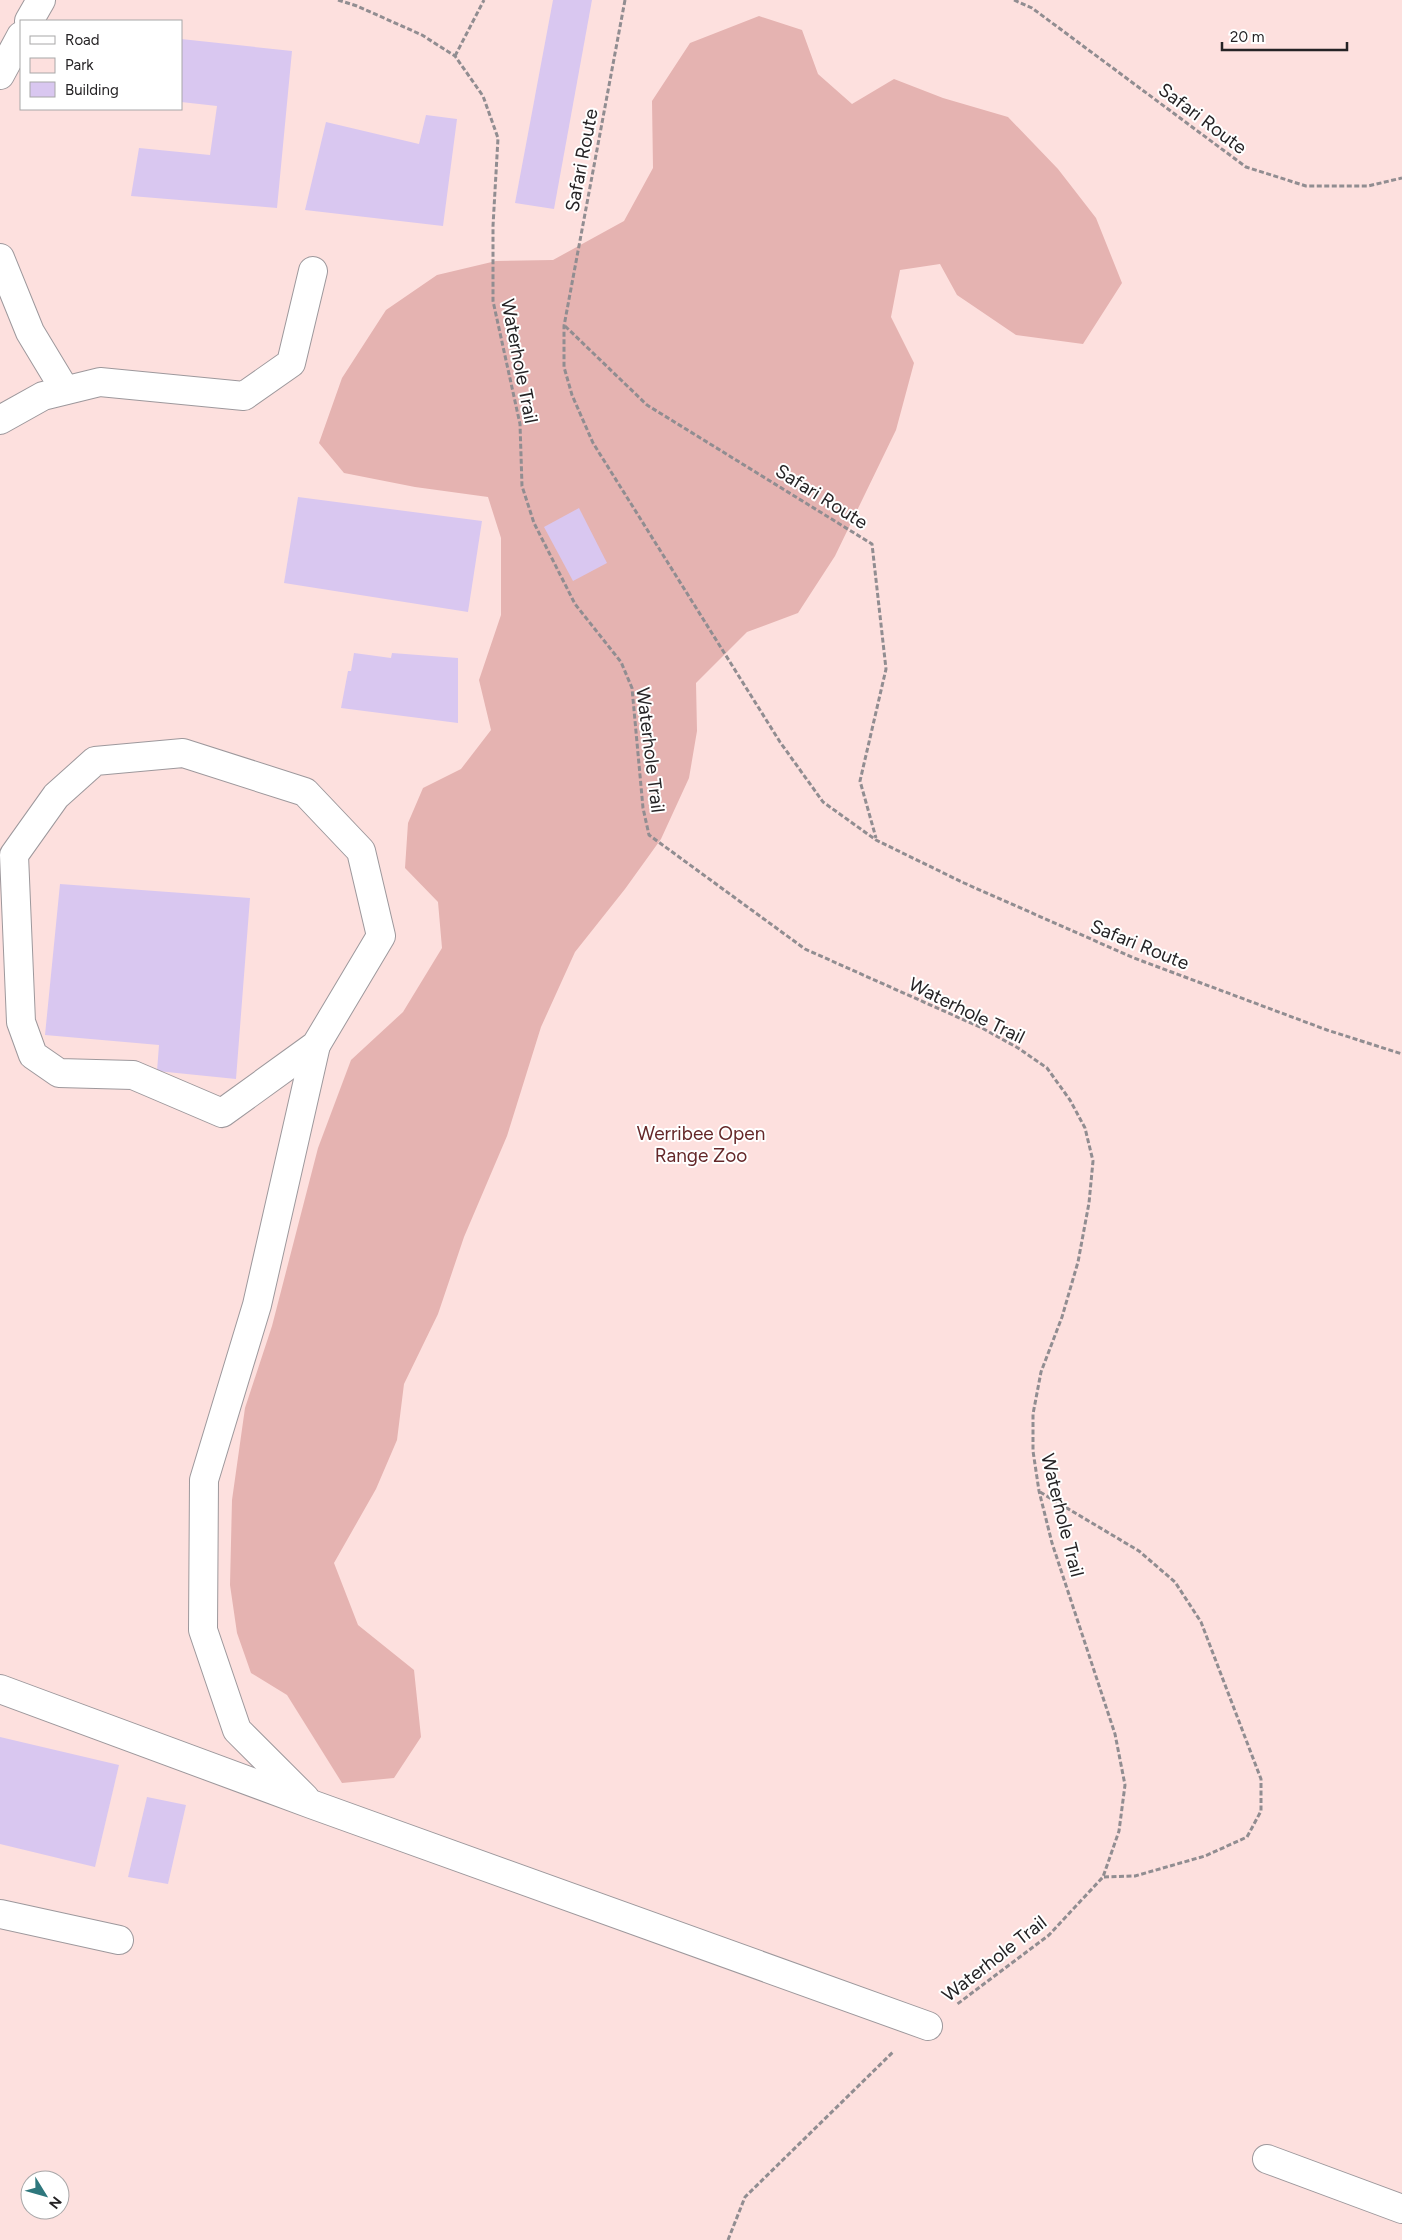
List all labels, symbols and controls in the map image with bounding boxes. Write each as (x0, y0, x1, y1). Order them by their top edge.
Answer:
legend (20, 20, 182, 110)
scale bar (1222, 20, 1347, 52)
text: 20 m (1230, 28, 1264, 46)
text: Road (65, 31, 100, 49)
text: Park (65, 56, 94, 74)
street label: Safari Route (1154, 78, 1251, 159)
text: Building (65, 81, 119, 99)
street label: Safari Route (560, 107, 603, 214)
street label: Waterhole Trail (496, 297, 543, 425)
street label: Safari Route (771, 459, 872, 534)
street label: Waterhole Trail (631, 686, 670, 814)
street label: Safari Route (1087, 914, 1193, 975)
street label: Waterhole Trail (905, 972, 1029, 1048)
park label: Werribee Open Range Zoo (637, 1122, 765, 1167)
street label: Waterhole Trail (1036, 1451, 1089, 1579)
street label: Waterhole Trail (937, 1910, 1051, 2006)
north arrow (20, 2170, 70, 2220)
text: N (45, 2193, 65, 2212)

